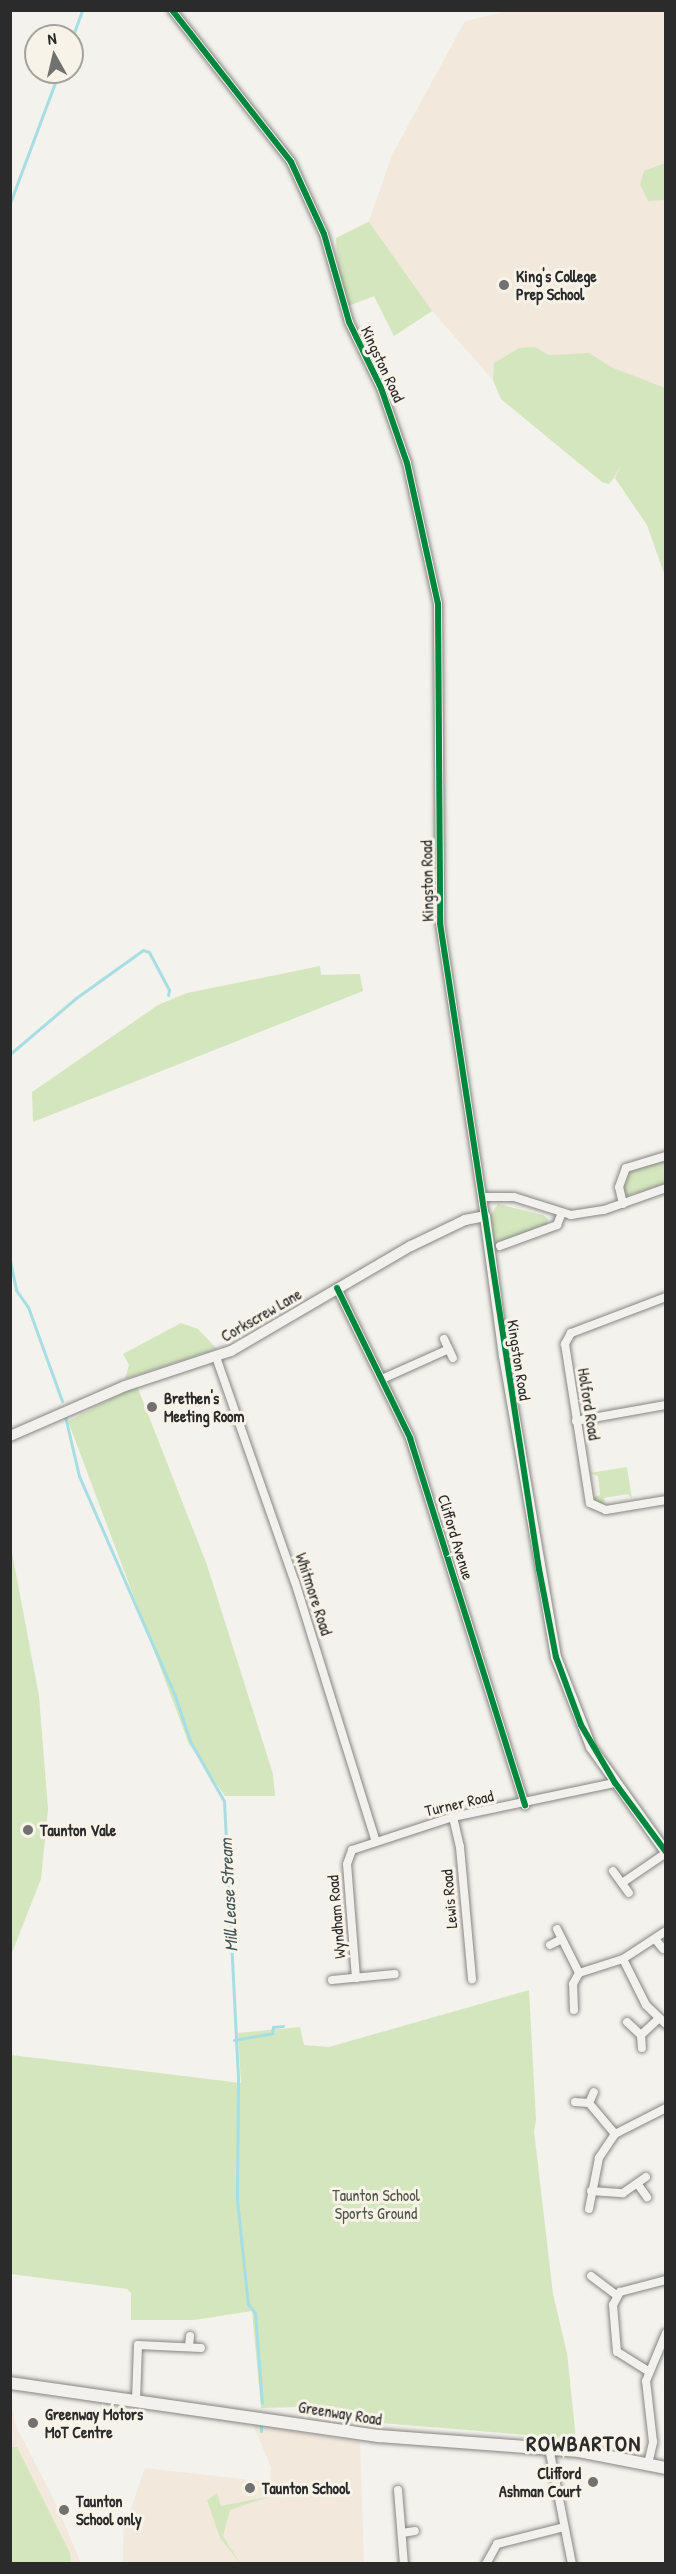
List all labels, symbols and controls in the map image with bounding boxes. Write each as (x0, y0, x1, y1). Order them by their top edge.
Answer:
north arrow (24, 24, 84, 84)
text: N (46, 27, 58, 50)
place label: King's College Prep School (516, 266, 597, 304)
marker: King's College Prep School (497, 278, 511, 292)
street label: Kingston Road (357, 323, 409, 405)
street label: Kingston Road (417, 840, 437, 922)
street label: Corkscrew Lane (217, 1284, 305, 1346)
street label: Kingston Road (503, 1318, 535, 1402)
street label: Holford Road (574, 1367, 604, 1441)
place label: Brethen's Meeting Room (164, 1388, 244, 1426)
marker: Brethen's Meeting Room (145, 1400, 159, 1414)
street label: Clifford Avenue (434, 1492, 478, 1582)
street label: Whitmore Road (292, 1550, 336, 1638)
street label: Turner Road (423, 1786, 495, 1820)
place label: Taunton Vale (40, 1820, 116, 1840)
marker: Taunton Vale (21, 1823, 35, 1837)
water label: Mill Lease Stream (215, 1838, 243, 1952)
street label: Lewis Road (437, 1869, 461, 1929)
street label: Wyndham Road (323, 1874, 349, 1960)
park label: Taunton School Sports Ground (332, 2185, 420, 2223)
street label: Greenway Road (297, 2397, 383, 2429)
place label: Greenway Motors MoT Centre (45, 2404, 143, 2442)
marker: Greenway Motors MoT Centre (26, 2416, 40, 2430)
district label: ROWBARTON (526, 2431, 642, 2457)
place label: Clifford Ashman Court (499, 2463, 581, 2501)
marker: Clifford Ashman Court (586, 2475, 600, 2489)
place label: Taunton School (262, 2478, 350, 2498)
marker: Taunton School (243, 2481, 257, 2495)
place label: Taunton School only (76, 2491, 142, 2529)
marker: Taunton School only (57, 2503, 71, 2517)

